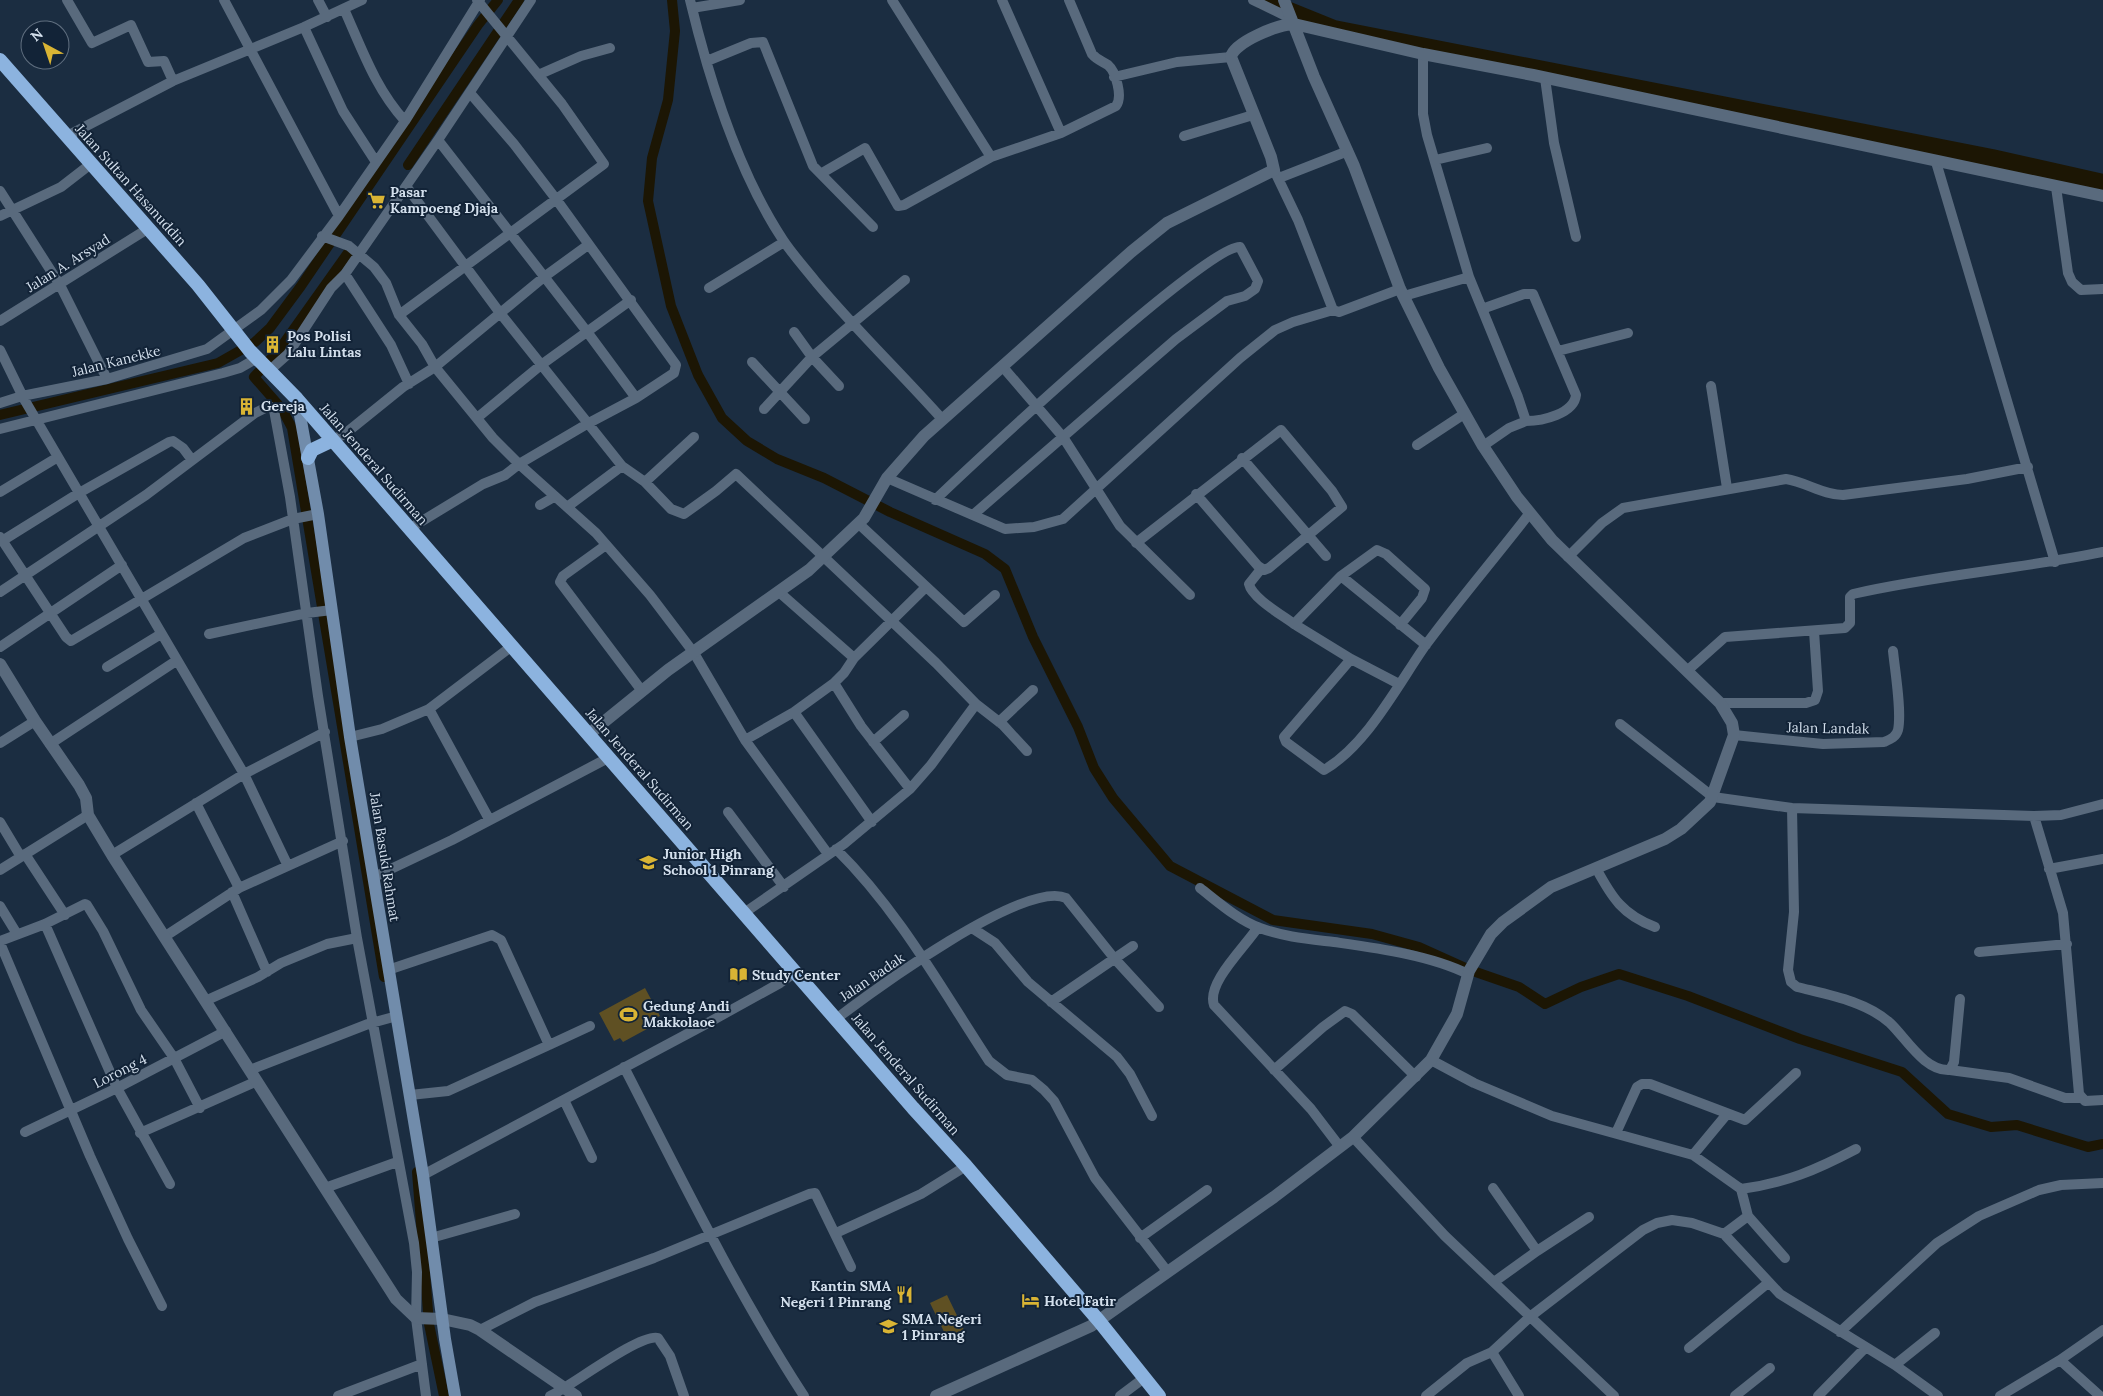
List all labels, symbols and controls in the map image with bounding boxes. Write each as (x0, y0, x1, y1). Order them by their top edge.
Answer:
north arrow (20, 20, 70, 70)
text: N (27, 25, 47, 45)
street label: Jalan Sultan Hasanuddin (71, 120, 191, 250)
place label: Pasar Kampoeng Djaja (390, 183, 499, 217)
supermarket icon: Pasar Kampoeng Djaja (366, 190, 386, 210)
street label: Jalan A. Arsyad (22, 230, 113, 297)
place label: Pos Polisi Lalu Lintas (287, 327, 361, 361)
building icon: Pos Polisi Lalu Lintas (263, 334, 283, 354)
street label: Jalan Kanekke (69, 341, 163, 381)
building icon: Gereja (237, 396, 257, 416)
place label: Gereja (261, 397, 305, 415)
street label: Jalan Jenderal Sudirman (315, 398, 432, 529)
street label: Jalan Jenderal Sudirman (581, 703, 698, 834)
street label: Jalan Landak (1786, 718, 1870, 738)
street label: Jalan Basuki Rahmat (366, 790, 404, 924)
place label: Junior High School 1 Pinrang (663, 845, 775, 879)
school or university icon: Junior High School 1 Pinrang (639, 852, 659, 872)
street label: Jalan Badak (835, 948, 908, 1006)
library icon: Study Center (728, 965, 748, 985)
place label: Study Center (752, 966, 841, 984)
place label: Gedung Andi Makkolaoe (643, 997, 730, 1031)
sports icon: Gedung Andi Makkolaoe (619, 1004, 639, 1024)
street label: Jalan Jenderal Sudirman (847, 1008, 964, 1139)
street label: Lorong 4 (90, 1050, 150, 1092)
place label: Kantin SMA Negeri 1 Pinrang (780, 1277, 892, 1311)
restaurant icon: Kantin SMA Negeri 1 Pinrang (895, 1284, 915, 1304)
hotel icon: Hotel Fatir (1020, 1291, 1040, 1311)
place label: Hotel Fatir (1044, 1292, 1116, 1310)
place label: SMA Negeri 1 Pinrang (902, 1310, 982, 1344)
school or university icon: SMA Negeri 1 Pinrang (878, 1317, 898, 1337)

